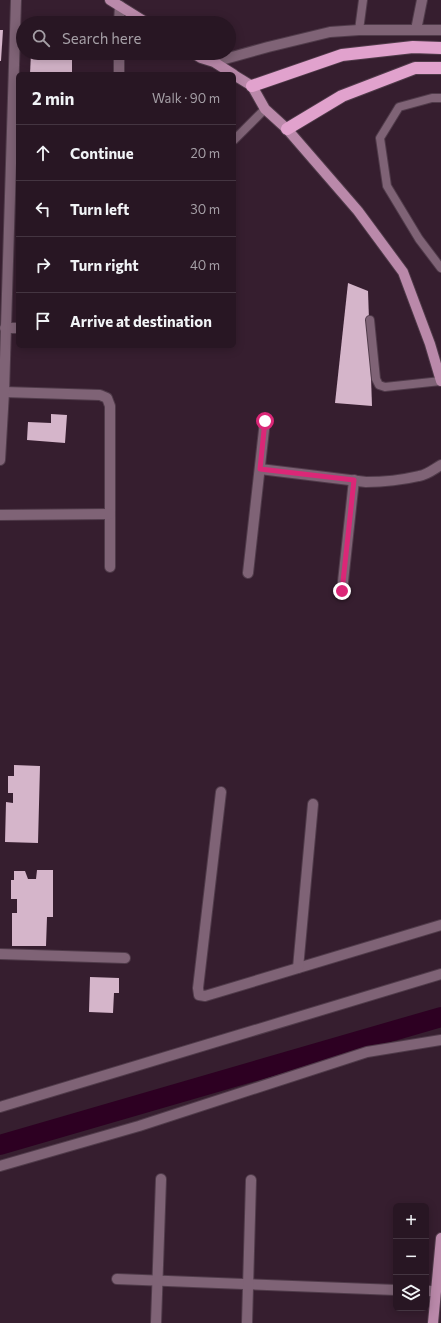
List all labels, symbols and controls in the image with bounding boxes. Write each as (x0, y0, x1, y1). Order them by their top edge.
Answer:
search box (16, 16, 236, 60)
icon: search (30, 27, 52, 49)
text: Search here (62, 29, 141, 47)
text: 2 min (32, 88, 74, 109)
text: Walk · 90 m (152, 90, 220, 106)
icon: ahead (32, 142, 54, 164)
text: Continue (70, 144, 134, 162)
text: 20 m (191, 145, 220, 161)
icon: left (32, 198, 54, 220)
text: Turn left (70, 200, 129, 218)
text: 30 m (190, 201, 220, 217)
icon: right (32, 254, 54, 276)
text: Turn right (70, 256, 139, 274)
text: 40 m (190, 257, 220, 273)
icon: arrive (32, 310, 54, 332)
text: Arrive at destination (70, 312, 212, 330)
route start (256, 412, 274, 430)
route end (333, 582, 351, 600)
map controls (393, 1203, 429, 1311)
button: + (393, 1203, 429, 1239)
button: − (393, 1239, 429, 1275)
button: layers (393, 1275, 429, 1311)

